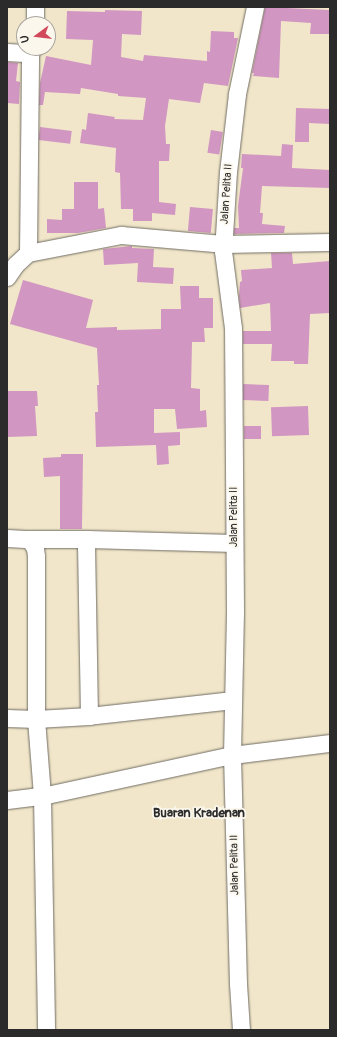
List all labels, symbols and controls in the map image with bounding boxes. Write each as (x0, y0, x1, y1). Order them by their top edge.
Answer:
north arrow (16, 16, 56, 56)
text: U (18, 34, 32, 44)
street label: Jalan Pelita II (218, 163, 236, 225)
street label: Jalan Pelita II (227, 487, 241, 547)
district label: Buaran Kradenan (153, 805, 245, 821)
street label: Jalan Pelita II (228, 835, 242, 895)

